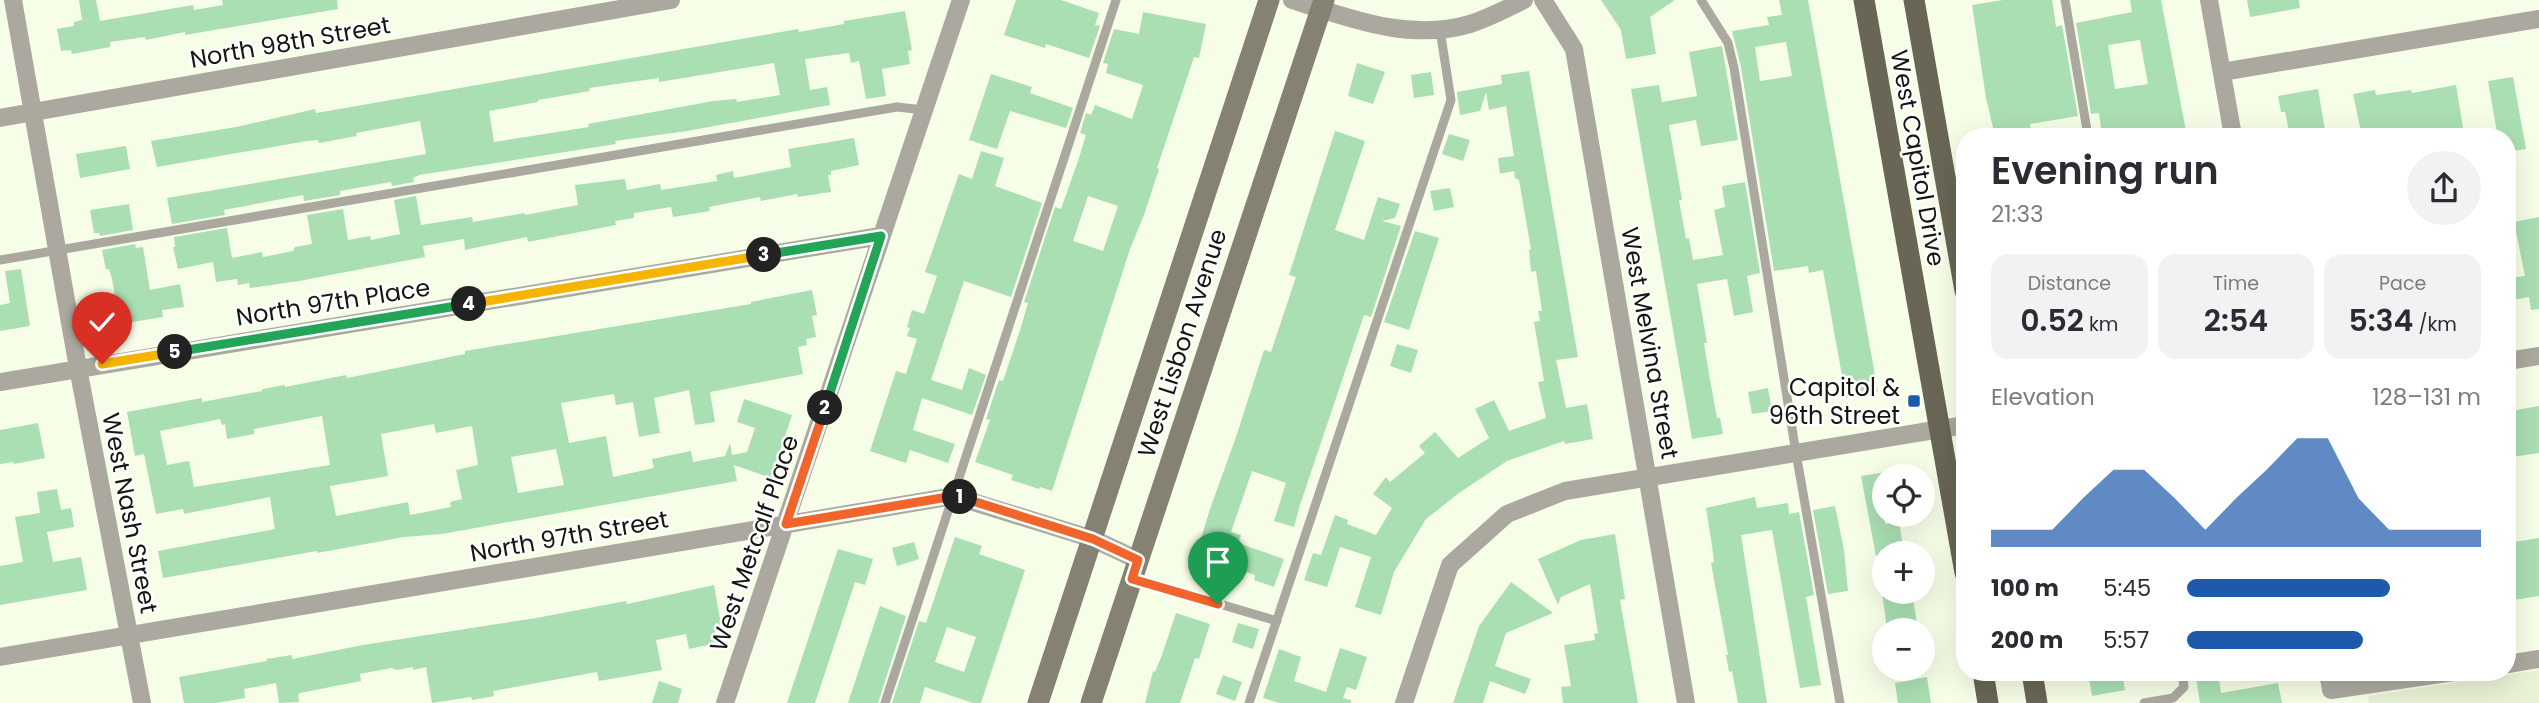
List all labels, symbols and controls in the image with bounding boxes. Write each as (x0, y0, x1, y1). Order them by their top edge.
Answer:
street label: North 98th Street (187, 8, 393, 76)
street label: West Capitol Drive (1883, 47, 1953, 269)
text: Evening run (1991, 144, 2219, 197)
button: share (2407, 151, 2481, 225)
text: 21:33 (1991, 198, 2044, 230)
street label: West Melvina Street (1613, 224, 1687, 462)
street label: West Lisbon Avenue (1129, 225, 1235, 461)
pin: 3 (746, 238, 782, 272)
text: 3 (758, 241, 769, 268)
street label: North 97th Place (234, 270, 432, 334)
text: Distance (2028, 270, 2111, 297)
text: Time (2213, 270, 2259, 297)
text: Pace (2379, 270, 2426, 297)
pin: 4 (452, 286, 486, 322)
text: 4 (462, 290, 475, 317)
pin (72, 292, 132, 364)
text: 0.52 (2020, 299, 2084, 342)
text: 2:54 (2204, 299, 2268, 342)
text: 5:34 (2348, 299, 2413, 342)
icon: check (83, 303, 121, 341)
text: km (2084, 311, 2118, 338)
text: /km (2413, 311, 2457, 338)
pin: 5 (158, 334, 192, 370)
text: 5 (168, 338, 181, 365)
place label: Capitol & 96th Street (1769, 371, 1900, 432)
text: Elevation (1991, 381, 2095, 413)
text: 128–131 m (2372, 381, 2481, 413)
pin: 2 (808, 390, 842, 426)
marker: Capitol & 96th Street (1906, 393, 1922, 409)
text: 2 (819, 394, 830, 421)
street label: West Nash Street (94, 410, 166, 616)
street label: West Metcalf Place (701, 430, 807, 656)
map controls (1872, 464, 1935, 681)
button: locate (1872, 464, 1935, 527)
pin: 1 (942, 480, 978, 514)
text: 1 (956, 483, 963, 510)
street label: North 97th Street (467, 502, 671, 570)
pin (1188, 532, 1248, 604)
button: + (1872, 541, 1935, 604)
icon: arrive (1199, 543, 1237, 581)
text: 100 m (1991, 572, 2059, 604)
text: 5:45 (2103, 572, 2151, 604)
button: − (1872, 618, 1935, 681)
text: 200 m (1991, 624, 2063, 656)
text: 5:57 (2103, 624, 2149, 656)

